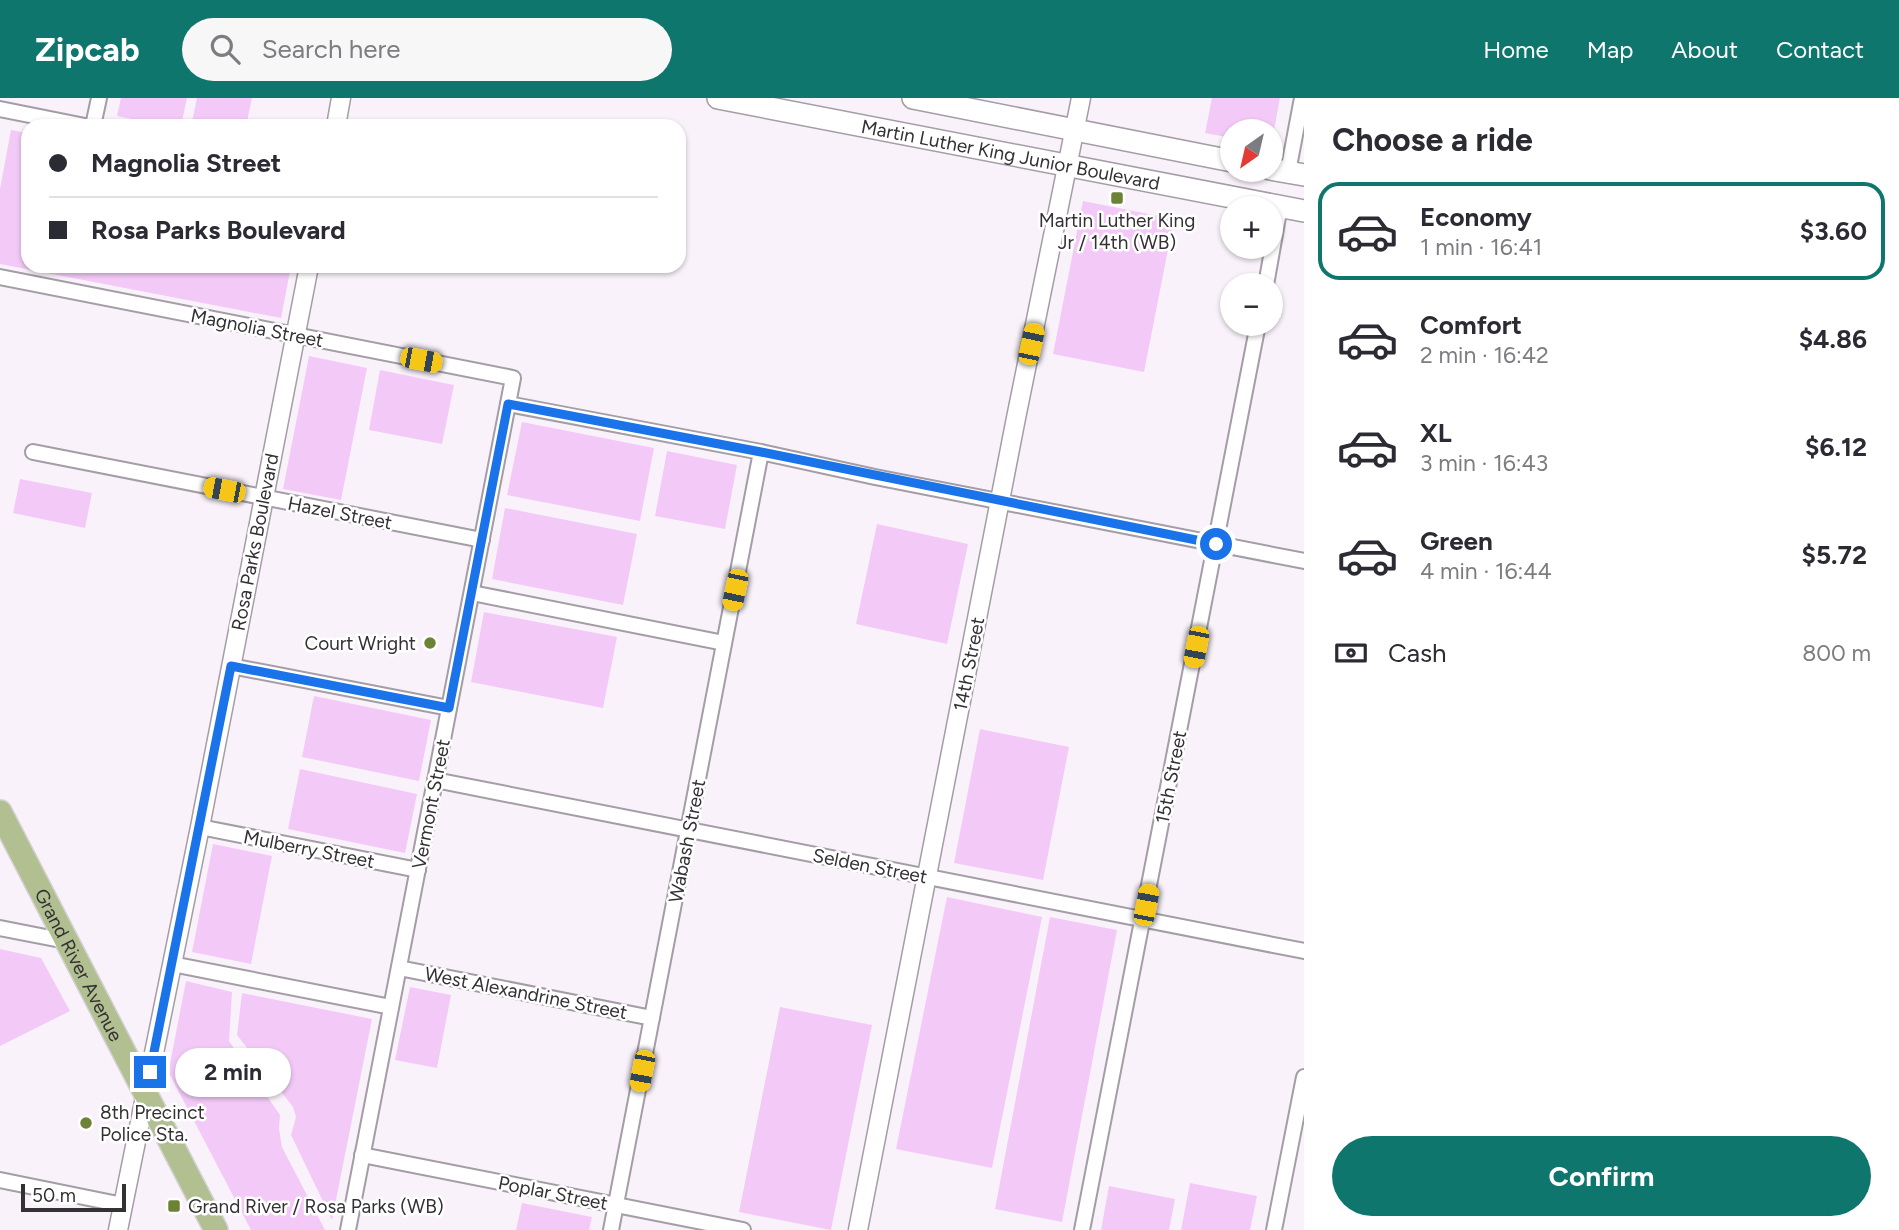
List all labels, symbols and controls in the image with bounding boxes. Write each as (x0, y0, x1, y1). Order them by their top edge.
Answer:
search box (182, 18, 672, 81)
text: Zipcab (35, 30, 140, 69)
icon: search (206, 30, 244, 68)
text: Search here (262, 33, 401, 65)
text: Home (1483, 35, 1549, 64)
text: Map (1587, 35, 1633, 64)
text: About (1671, 35, 1738, 64)
text: Contact (1776, 35, 1864, 64)
street label: Martin Luther King Junior Boulevard (859, 114, 1162, 194)
north arrow (1220, 119, 1283, 182)
map controls (1220, 119, 1283, 336)
text: Choose a ride (1332, 121, 1533, 159)
text: Magnolia Street (91, 147, 281, 179)
marker: Martin Luther King Jr / 14th (WB) (1109, 190, 1125, 206)
button: + (1220, 196, 1283, 259)
icon: car (1336, 200, 1399, 263)
text: Economy (1420, 201, 1532, 233)
place label: Martin Luther King Jr / 14th (WB) (1039, 209, 1195, 254)
text: Rosa Parks Boulevard (91, 214, 346, 246)
text: $3.60 (1800, 215, 1867, 247)
text: 1 min · 16:41 (1420, 233, 1542, 261)
button: − (1220, 273, 1283, 336)
street label: Magnolia Street (189, 304, 325, 352)
icon: car (1336, 308, 1399, 371)
text: Comfort (1420, 309, 1522, 341)
car (1017, 321, 1046, 367)
text: $4.86 (1799, 323, 1867, 355)
text: 2 min · 16:42 (1420, 341, 1549, 369)
car (399, 346, 444, 374)
icon: car (1336, 416, 1399, 479)
text: XL (1420, 417, 1452, 449)
text: $6.12 (1805, 431, 1867, 463)
text: 3 min · 16:43 (1420, 449, 1548, 477)
street label: Rosa Parks Boulevard (227, 451, 283, 633)
car (202, 476, 247, 504)
street label: Hazel Street (286, 492, 394, 534)
icon: car (1336, 524, 1399, 587)
text: Green (1420, 525, 1493, 557)
route start (1200, 528, 1232, 560)
text: $5.72 (1802, 539, 1867, 571)
text: 4 min · 16:44 (1420, 557, 1552, 585)
car (721, 567, 750, 613)
street label: 14th Street (949, 615, 989, 713)
car (1182, 624, 1211, 670)
place label: Court Wright (304, 632, 416, 655)
icon: cash (1332, 634, 1370, 672)
marker: Court Wright (422, 635, 438, 651)
text: Cash (1388, 637, 1447, 669)
text: 800 m (1802, 639, 1871, 667)
street label: 15th Street (1151, 728, 1191, 826)
street label: Vermont Street (407, 737, 455, 871)
street label: Wabash Street (664, 777, 710, 905)
street label: Mulberry Street (241, 825, 377, 873)
street label: Selden Street (811, 844, 929, 888)
car (1132, 882, 1161, 928)
street label: Grand River Avenue (30, 885, 128, 1045)
street label: West Alexandrine Street (423, 962, 629, 1024)
callout: 2 min (174, 1048, 290, 1096)
car (628, 1048, 657, 1094)
route end (134, 1056, 166, 1088)
text: 2 min (204, 1058, 262, 1086)
place label: 8th Precinct Police Sta. (100, 1101, 205, 1146)
marker: 8th Precinct Police Sta. (78, 1115, 94, 1131)
button: Confirm (1332, 1136, 1871, 1216)
street label: Poplar Street (496, 1171, 610, 1215)
scale bar (21, 1181, 126, 1213)
text: 50 m (32, 1184, 76, 1207)
place label: Grand River / Rosa Parks (WB) (188, 1195, 444, 1218)
marker: Grand River / Rosa Parks (WB) (166, 1198, 182, 1214)

